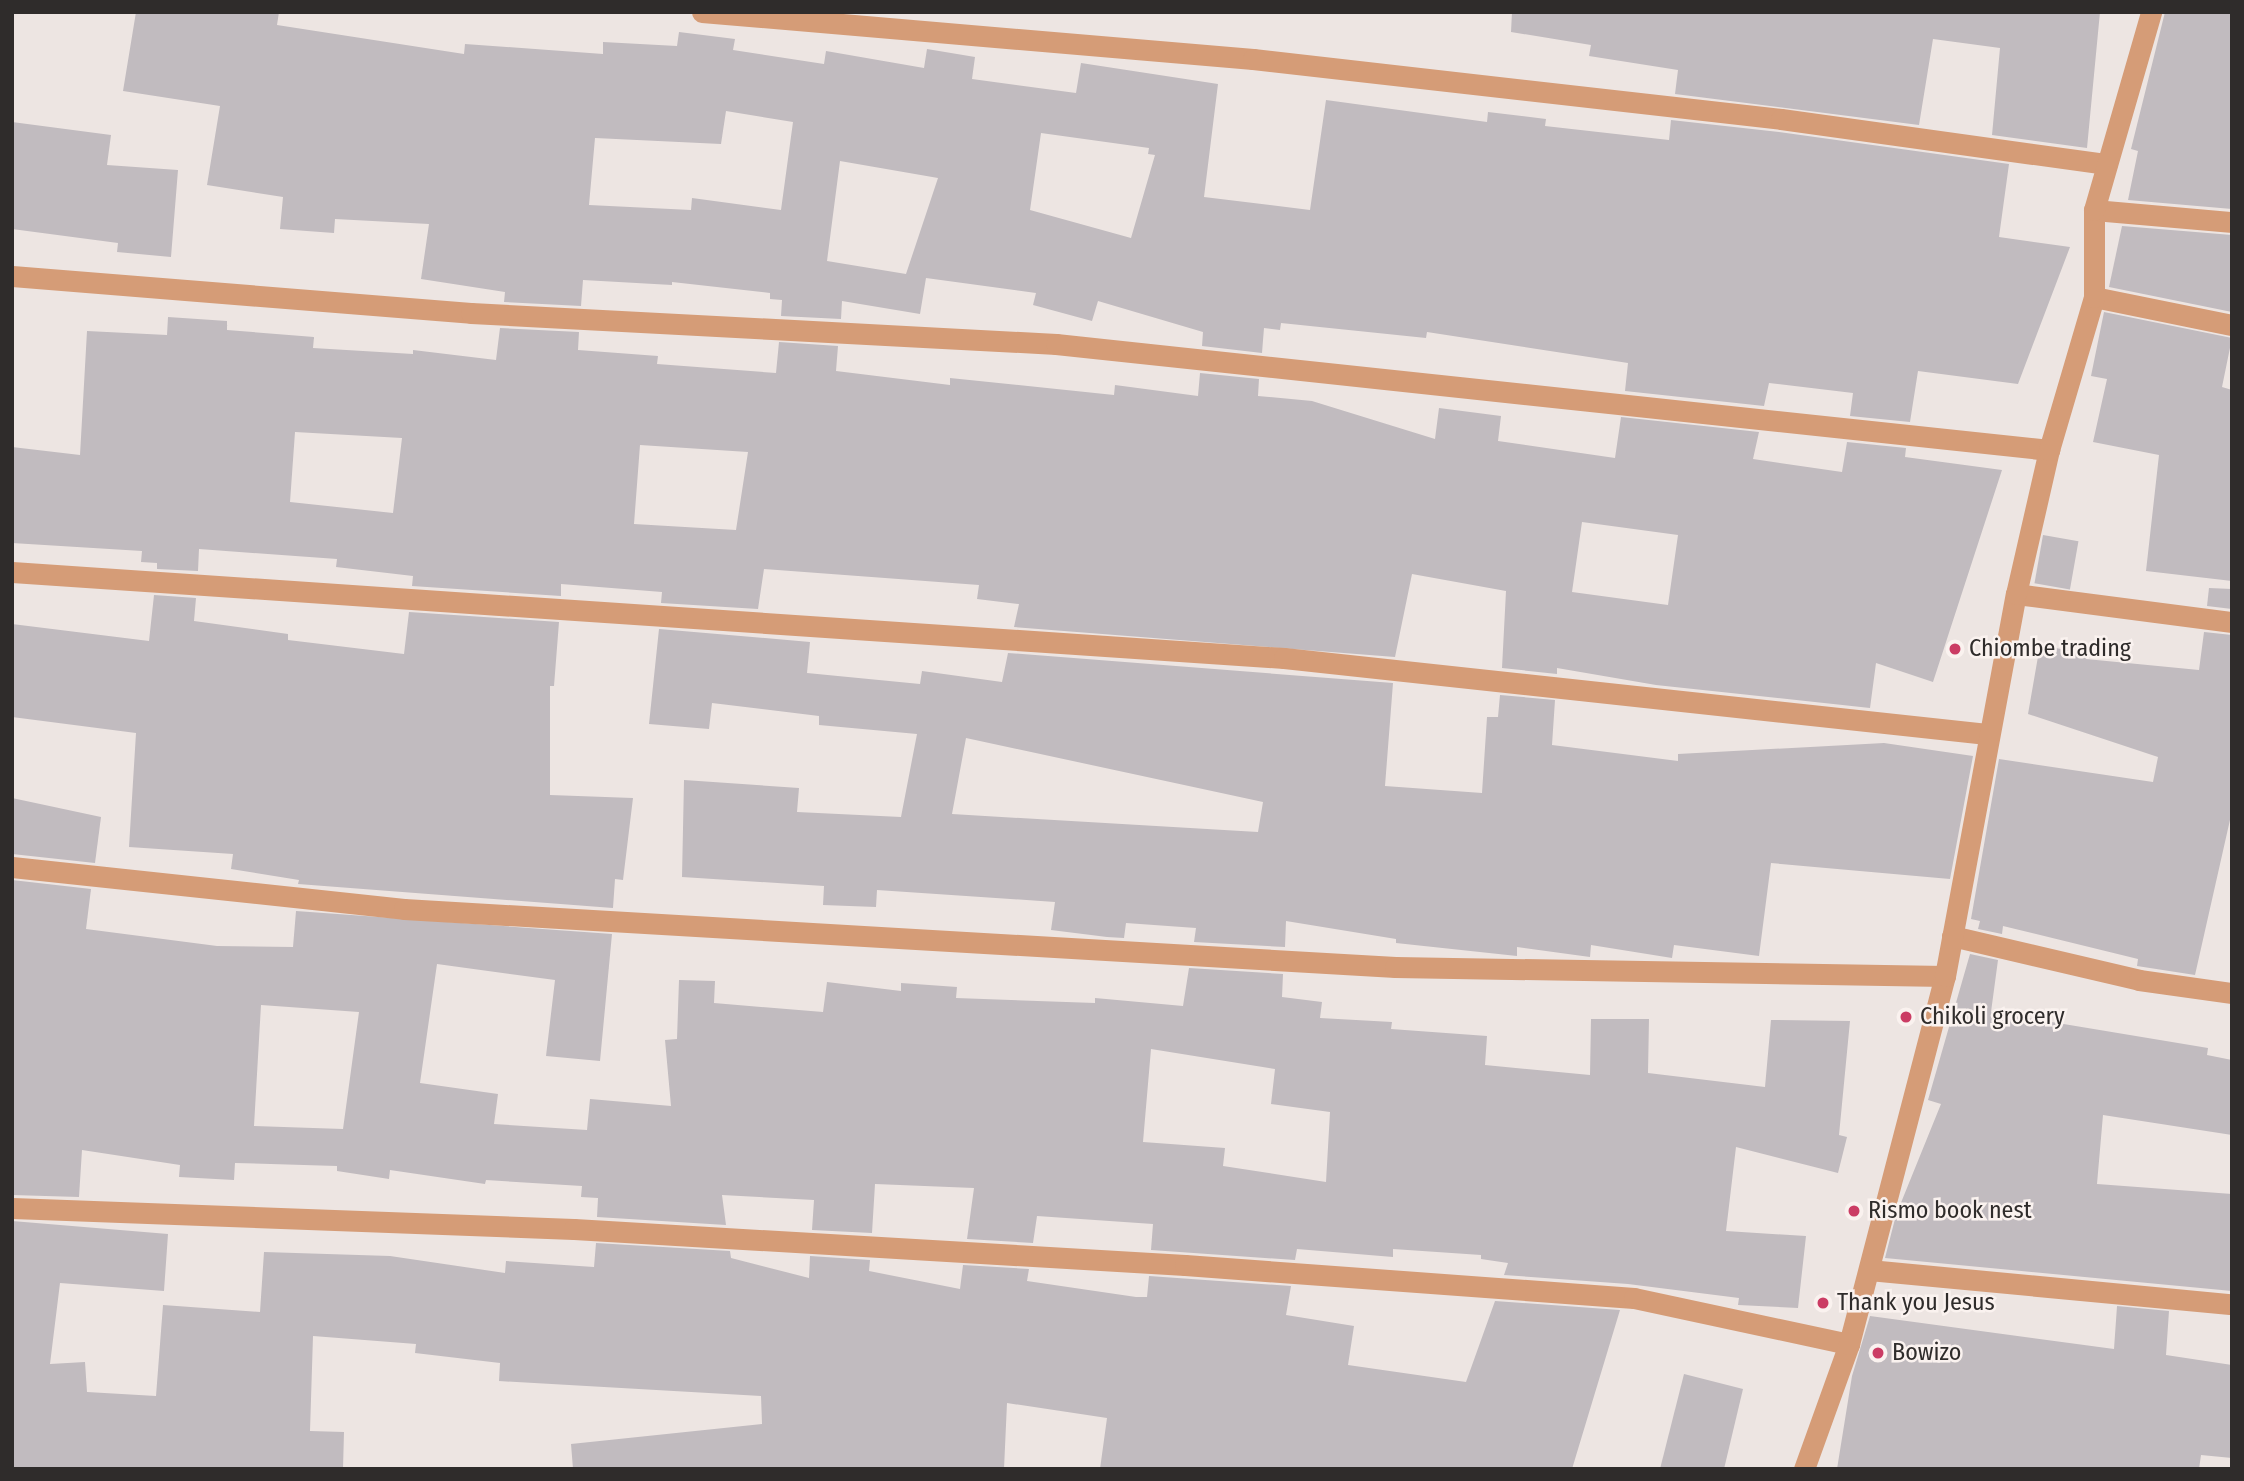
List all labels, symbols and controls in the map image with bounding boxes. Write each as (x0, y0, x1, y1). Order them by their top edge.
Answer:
place label: Chiombe trading (1969, 635, 2131, 663)
marker: Chiombe trading (1947, 641, 1963, 657)
place label: Chikoli grocery (1920, 1003, 2065, 1031)
marker: Chikoli grocery (1898, 1009, 1914, 1025)
place label: Rismo book nest (1868, 1197, 2032, 1225)
marker: Rismo book nest (1846, 1203, 1862, 1219)
place label: Thank you Jesus (1837, 1289, 1995, 1317)
marker: Thank you Jesus (1815, 1295, 1831, 1311)
place label: Bowizo (1892, 1339, 1961, 1367)
marker: Bowizo (1870, 1345, 1886, 1361)

